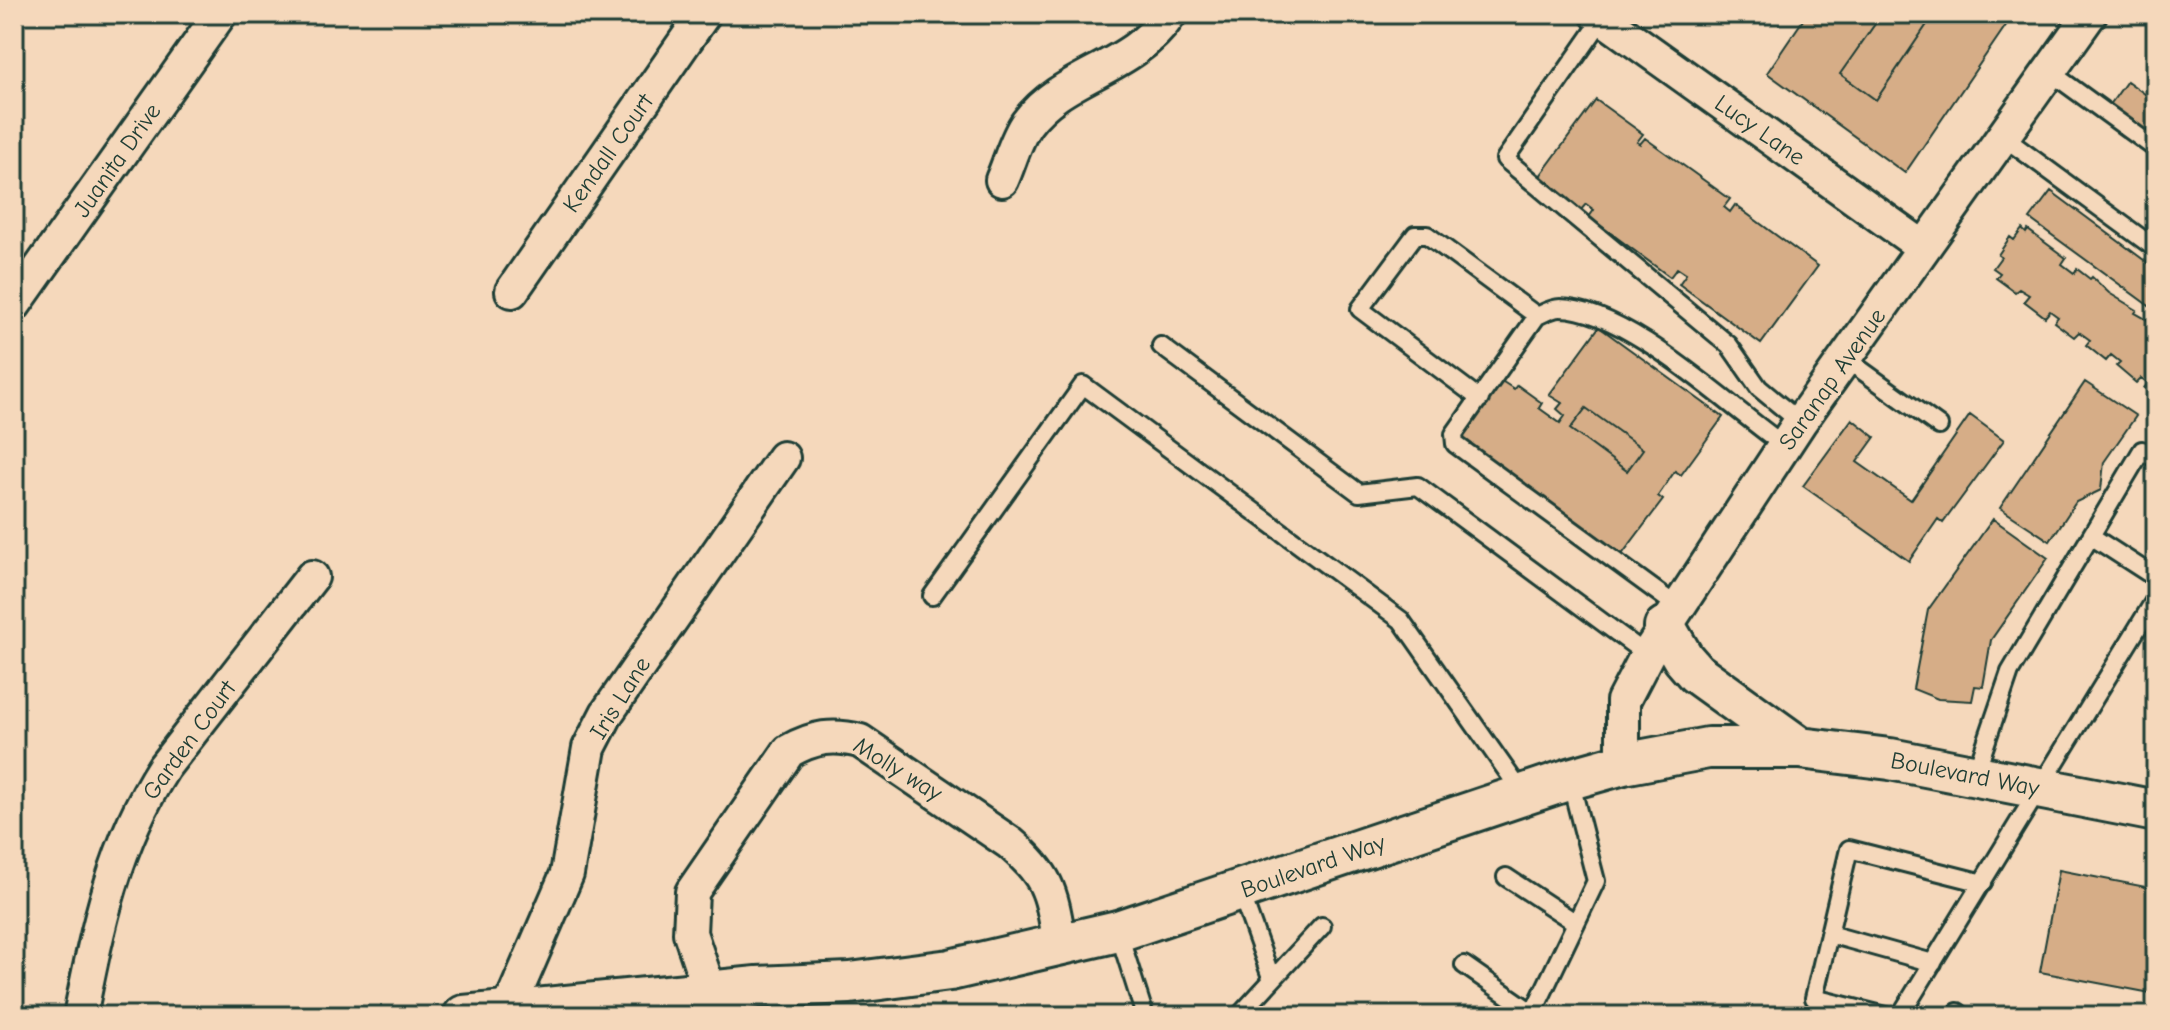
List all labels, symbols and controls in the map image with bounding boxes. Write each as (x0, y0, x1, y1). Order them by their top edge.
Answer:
street label: Kendall Court (557, 87, 660, 218)
street label: Lucy Lane (1710, 89, 1810, 171)
street label: Juanita Drive (68, 98, 166, 222)
street label: Saranap Avenue (1773, 303, 1891, 455)
street label: Iris Lane (584, 652, 656, 744)
street label: Garden Court (136, 674, 242, 805)
street label: Molly way (849, 731, 948, 807)
street label: Boulevard Way (1888, 746, 2042, 802)
street label: Boulevard Way (1237, 828, 1389, 904)

